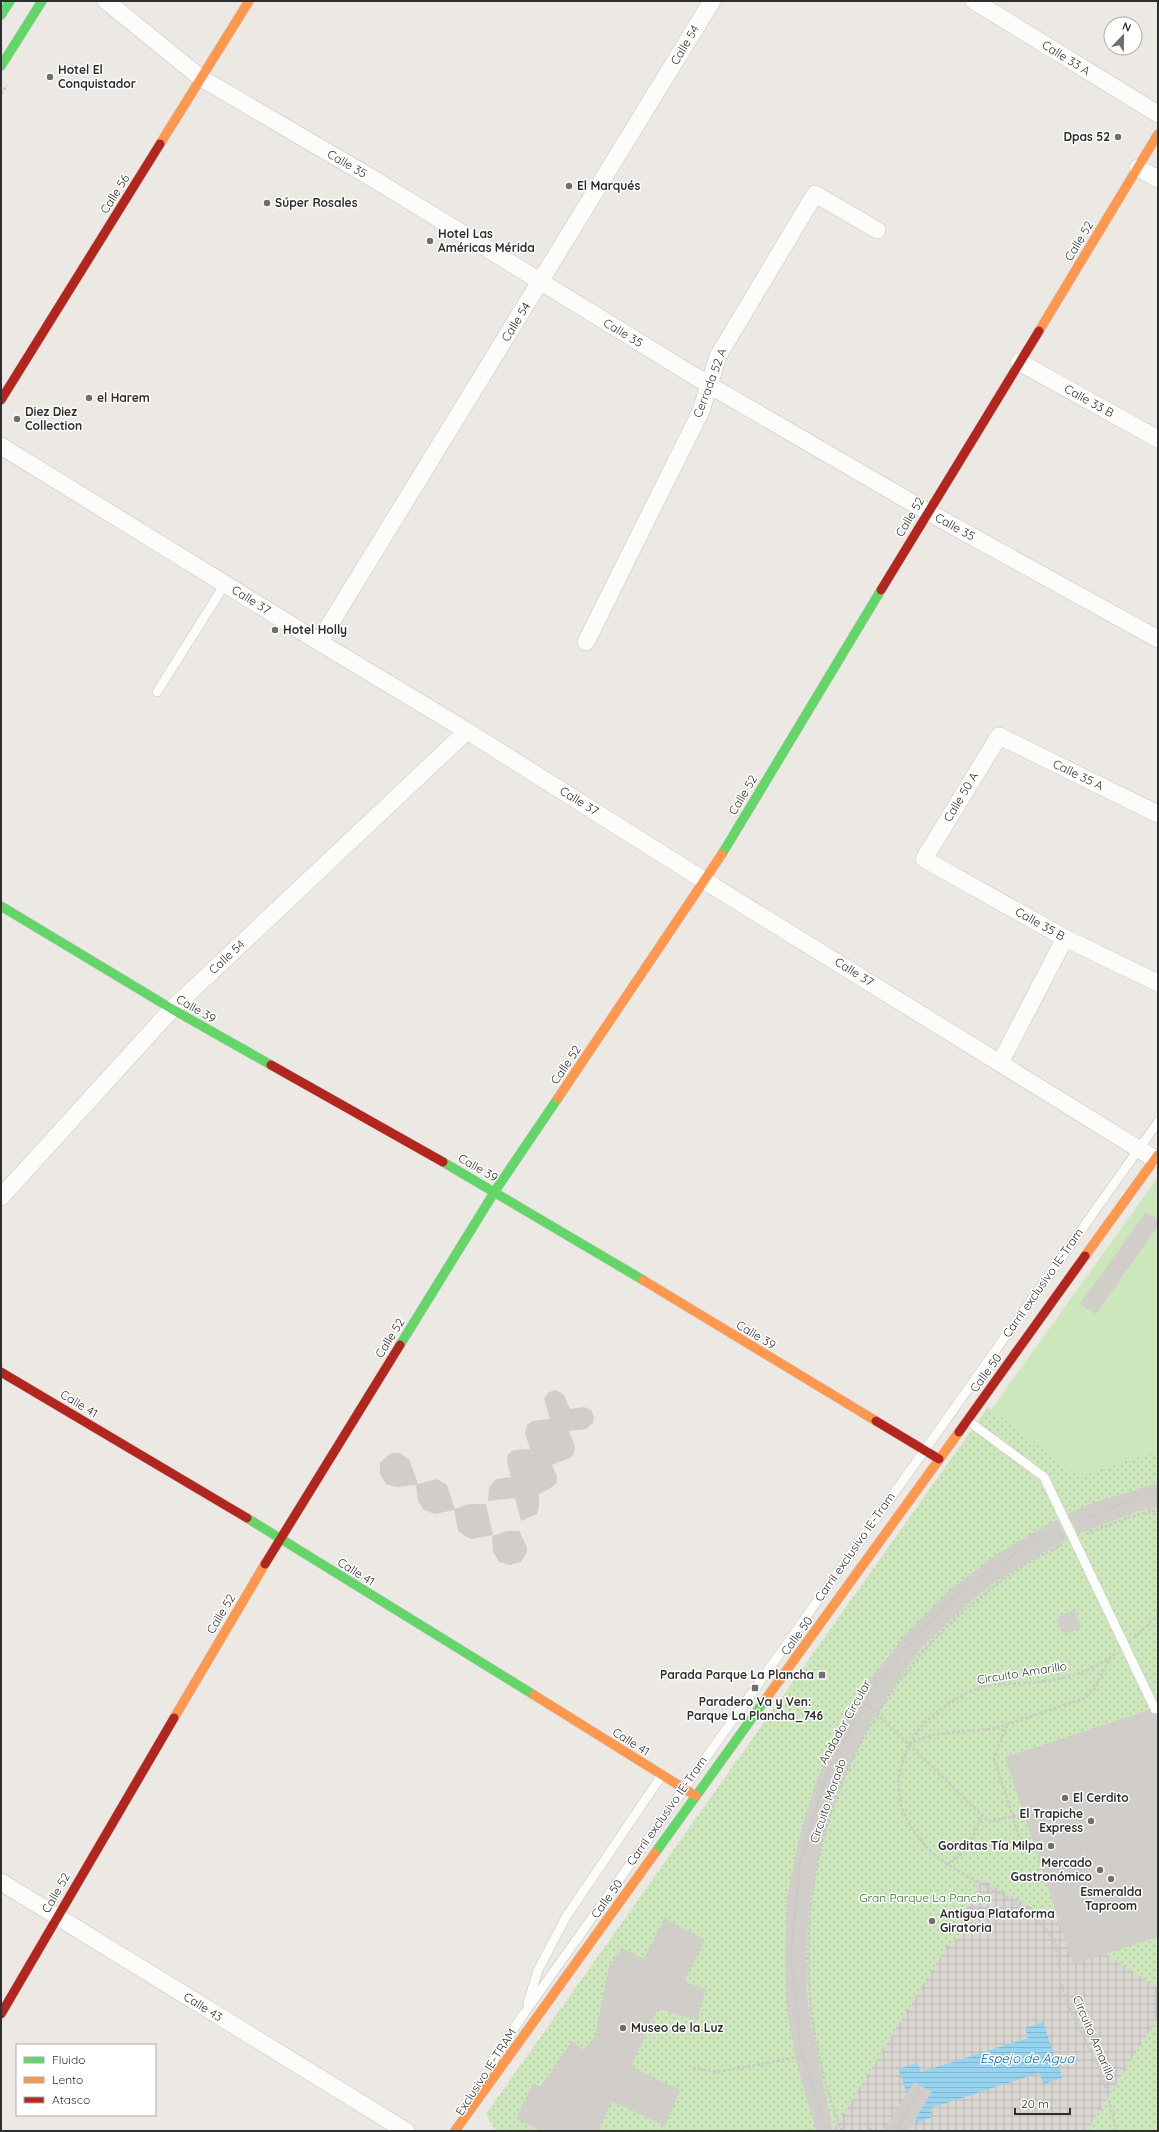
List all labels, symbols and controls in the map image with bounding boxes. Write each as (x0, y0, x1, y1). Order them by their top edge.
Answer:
north arrow (1103, 16, 1143, 56)
text: N (1120, 19, 1133, 35)
street label: Calle 54 (667, 22, 702, 67)
street label: Calle 33 A (1039, 37, 1093, 78)
place label: Hotel El Conquistador (58, 62, 136, 91)
marker: Hotel El Conquistador (45, 72, 55, 82)
place label: Dpas 52 (1063, 129, 1110, 144)
marker: Dpas 52 (1113, 132, 1123, 142)
street label: Calle 35 (325, 146, 370, 181)
street label: Calle 56 (97, 171, 133, 216)
place label: El Marqués (577, 178, 640, 193)
marker: El Marqués (564, 181, 574, 191)
place label: Súper Rosales (275, 195, 358, 210)
marker: Súper Rosales (262, 198, 272, 208)
street label: Calle 52 (1061, 218, 1096, 263)
place label: Hotel Las Américas Mérida (438, 226, 535, 255)
marker: Hotel Las Américas Mérida (425, 236, 435, 246)
street label: Calle 54 (498, 299, 533, 344)
street label: Calle 35 (601, 315, 646, 350)
street label: Cerrada 52 A (689, 346, 730, 420)
street label: Calle 33 B (1062, 381, 1117, 420)
place label: el Harem (97, 390, 150, 405)
marker: el Harem (84, 393, 94, 403)
place label: Diez Diez Collection (25, 404, 82, 433)
marker: Diez Diez Collection (12, 414, 22, 424)
street label: Calle 52 (892, 494, 927, 539)
street label: Calle 35 (933, 509, 978, 544)
street label: Calle 37 (229, 582, 273, 617)
place label: Hotel Holly (283, 622, 347, 637)
marker: Hotel Holly (270, 625, 280, 635)
street label: Calle 35 A (1050, 756, 1106, 793)
street label: Calle 50 A (940, 769, 981, 824)
street label: Calle 52 (725, 772, 760, 817)
street label: Calle 37 (557, 783, 601, 818)
street label: Calle 35 B (1013, 904, 1068, 943)
street label: Calle 54 (206, 936, 248, 977)
street label: Calle 37 (832, 954, 876, 989)
street label: Calle 39 (174, 991, 219, 1026)
street label: Calle 52 (547, 1042, 584, 1087)
street label: Calle 39 (456, 1150, 501, 1185)
street label: Carril exclusivo IE-Tram (999, 1225, 1086, 1340)
street label: Calle 52 (372, 1315, 408, 1360)
street label: Calle 39 (734, 1317, 779, 1352)
street label: Calle 50 (967, 1350, 1005, 1395)
street label: Calle 41 (58, 1387, 101, 1421)
street label: Carril exclusivo IE-Tram (811, 1489, 898, 1604)
street label: Calle 41 (335, 1554, 378, 1589)
street label: Calle 52 (203, 1591, 238, 1636)
street label: Calle 50 (778, 1613, 816, 1658)
street label: Circuito Amarillo (976, 1658, 1068, 1687)
place label: Parada Parque La Plancha (660, 1667, 814, 1682)
marker: Parada Parque La Plancha (817, 1670, 827, 1680)
street label: Andador Circular (815, 1677, 874, 1767)
marker: Paradero Va y Ven: Parque La Plancha_746 (750, 1683, 760, 1693)
place label: Paradero Va y Ven: Parque La Plancha_746 (687, 1694, 824, 1723)
street label: Calle 41 (610, 1724, 653, 1759)
street label: Carril exclusivo IE-Tram (623, 1753, 710, 1868)
street label: Circuito Morado (806, 1757, 849, 1845)
place label: El Cerdito (1073, 1790, 1129, 1805)
marker: El Cerdito (1060, 1793, 1070, 1803)
place label: El Trapiche Express (1019, 1806, 1083, 1835)
marker: El Trapiche Express (1086, 1816, 1096, 1826)
place label: Gorditas Tía Milpa (938, 1838, 1043, 1853)
marker: Gorditas Tía Milpa (1046, 1841, 1056, 1851)
place label: Mercado Gastronómico (1011, 1855, 1093, 1884)
marker: Mercado Gastronómico (1095, 1865, 1105, 1875)
street label: Calle 52 (38, 1870, 73, 1915)
marker: Esmeralda Taproom (1106, 1874, 1116, 1884)
street label: Calle 50 (588, 1876, 626, 1921)
place label: Esmeralda Taproom (1080, 1884, 1142, 1913)
park label: Gran Parque La Pancha (859, 1890, 991, 1905)
place label: Antigua Plataforma Giratoria (940, 1906, 1055, 1935)
marker: Antigua Plataforma Giratoria (927, 1916, 937, 1926)
street label: Calle 43 (181, 1989, 226, 2024)
street label: Circuito Amarillo (1070, 1993, 1119, 2082)
place label: Museo de la Luz (631, 2020, 723, 2035)
marker: Museo de la Luz (618, 2023, 628, 2033)
street label: Exclusivo IE-TRAM (452, 2025, 519, 2118)
legend (16, 2044, 156, 2116)
water label: Espejo de Agua (980, 2050, 1075, 2066)
text: Fluido (52, 2052, 85, 2067)
text: Lento (52, 2072, 83, 2087)
scale bar (1015, 2090, 1070, 2116)
text: Atasco (52, 2092, 90, 2107)
text: 20 m (1021, 2096, 1049, 2111)

